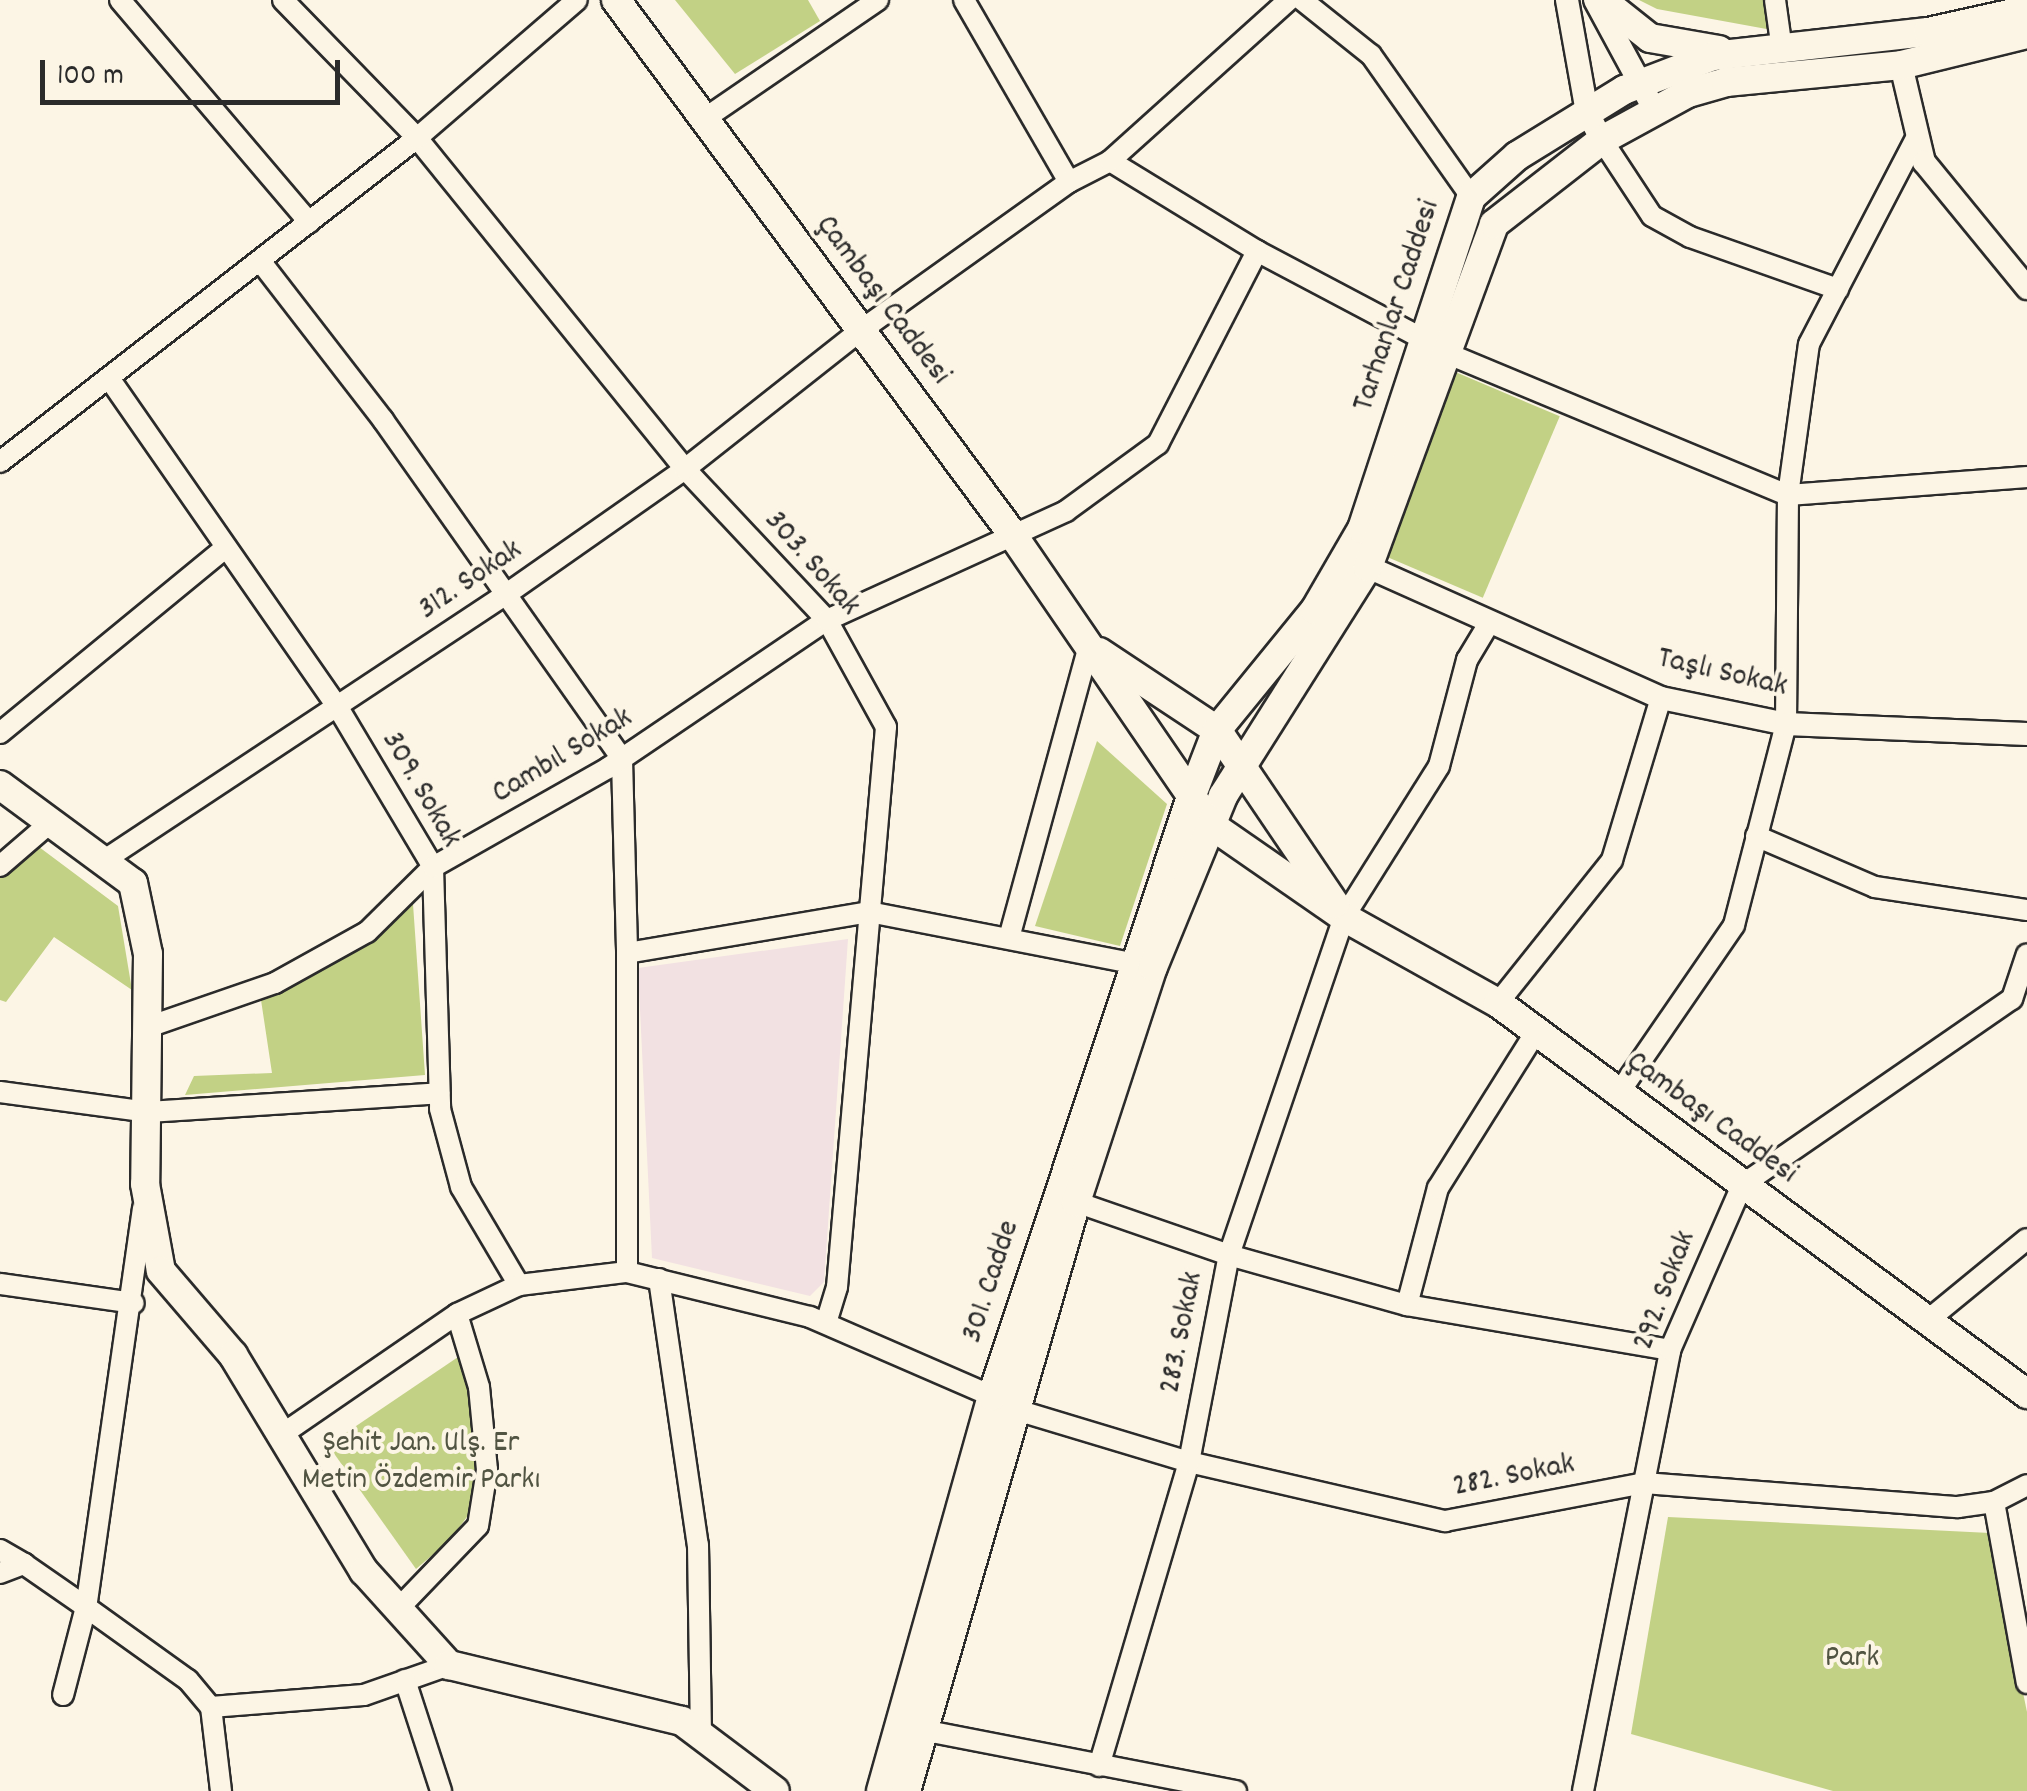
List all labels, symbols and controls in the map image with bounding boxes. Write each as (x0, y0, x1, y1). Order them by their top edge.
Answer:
scale bar (45, 40, 345, 102)
text: 100 m (57, 56, 124, 99)
street label: Tarhanlar Caddesi (1346, 195, 1450, 417)
street label: Çambaşı Caddesi (806, 209, 958, 393)
street label: 303. Sokak (754, 503, 868, 625)
street label: 312. Sokak (412, 532, 530, 630)
street label: Taşlı Sokak (1653, 640, 1791, 708)
street label: Cambıl Sokak (486, 700, 640, 814)
street label: 309. Sokak (371, 725, 469, 855)
street label: Çambaşı Caddesi (1618, 1044, 1804, 1194)
street label: 301. Cadde (954, 1216, 1030, 1348)
street label: 292. Sokak (1626, 1226, 1706, 1356)
street label: 283. Sokak (1152, 1269, 1214, 1397)
park label: Şehit Jan. Ulş. Er Metin Özdemir Parkı (302, 1426, 540, 1501)
street label: 282. Sokak (1450, 1446, 1578, 1508)
park label: Park (1825, 1640, 1879, 1678)

